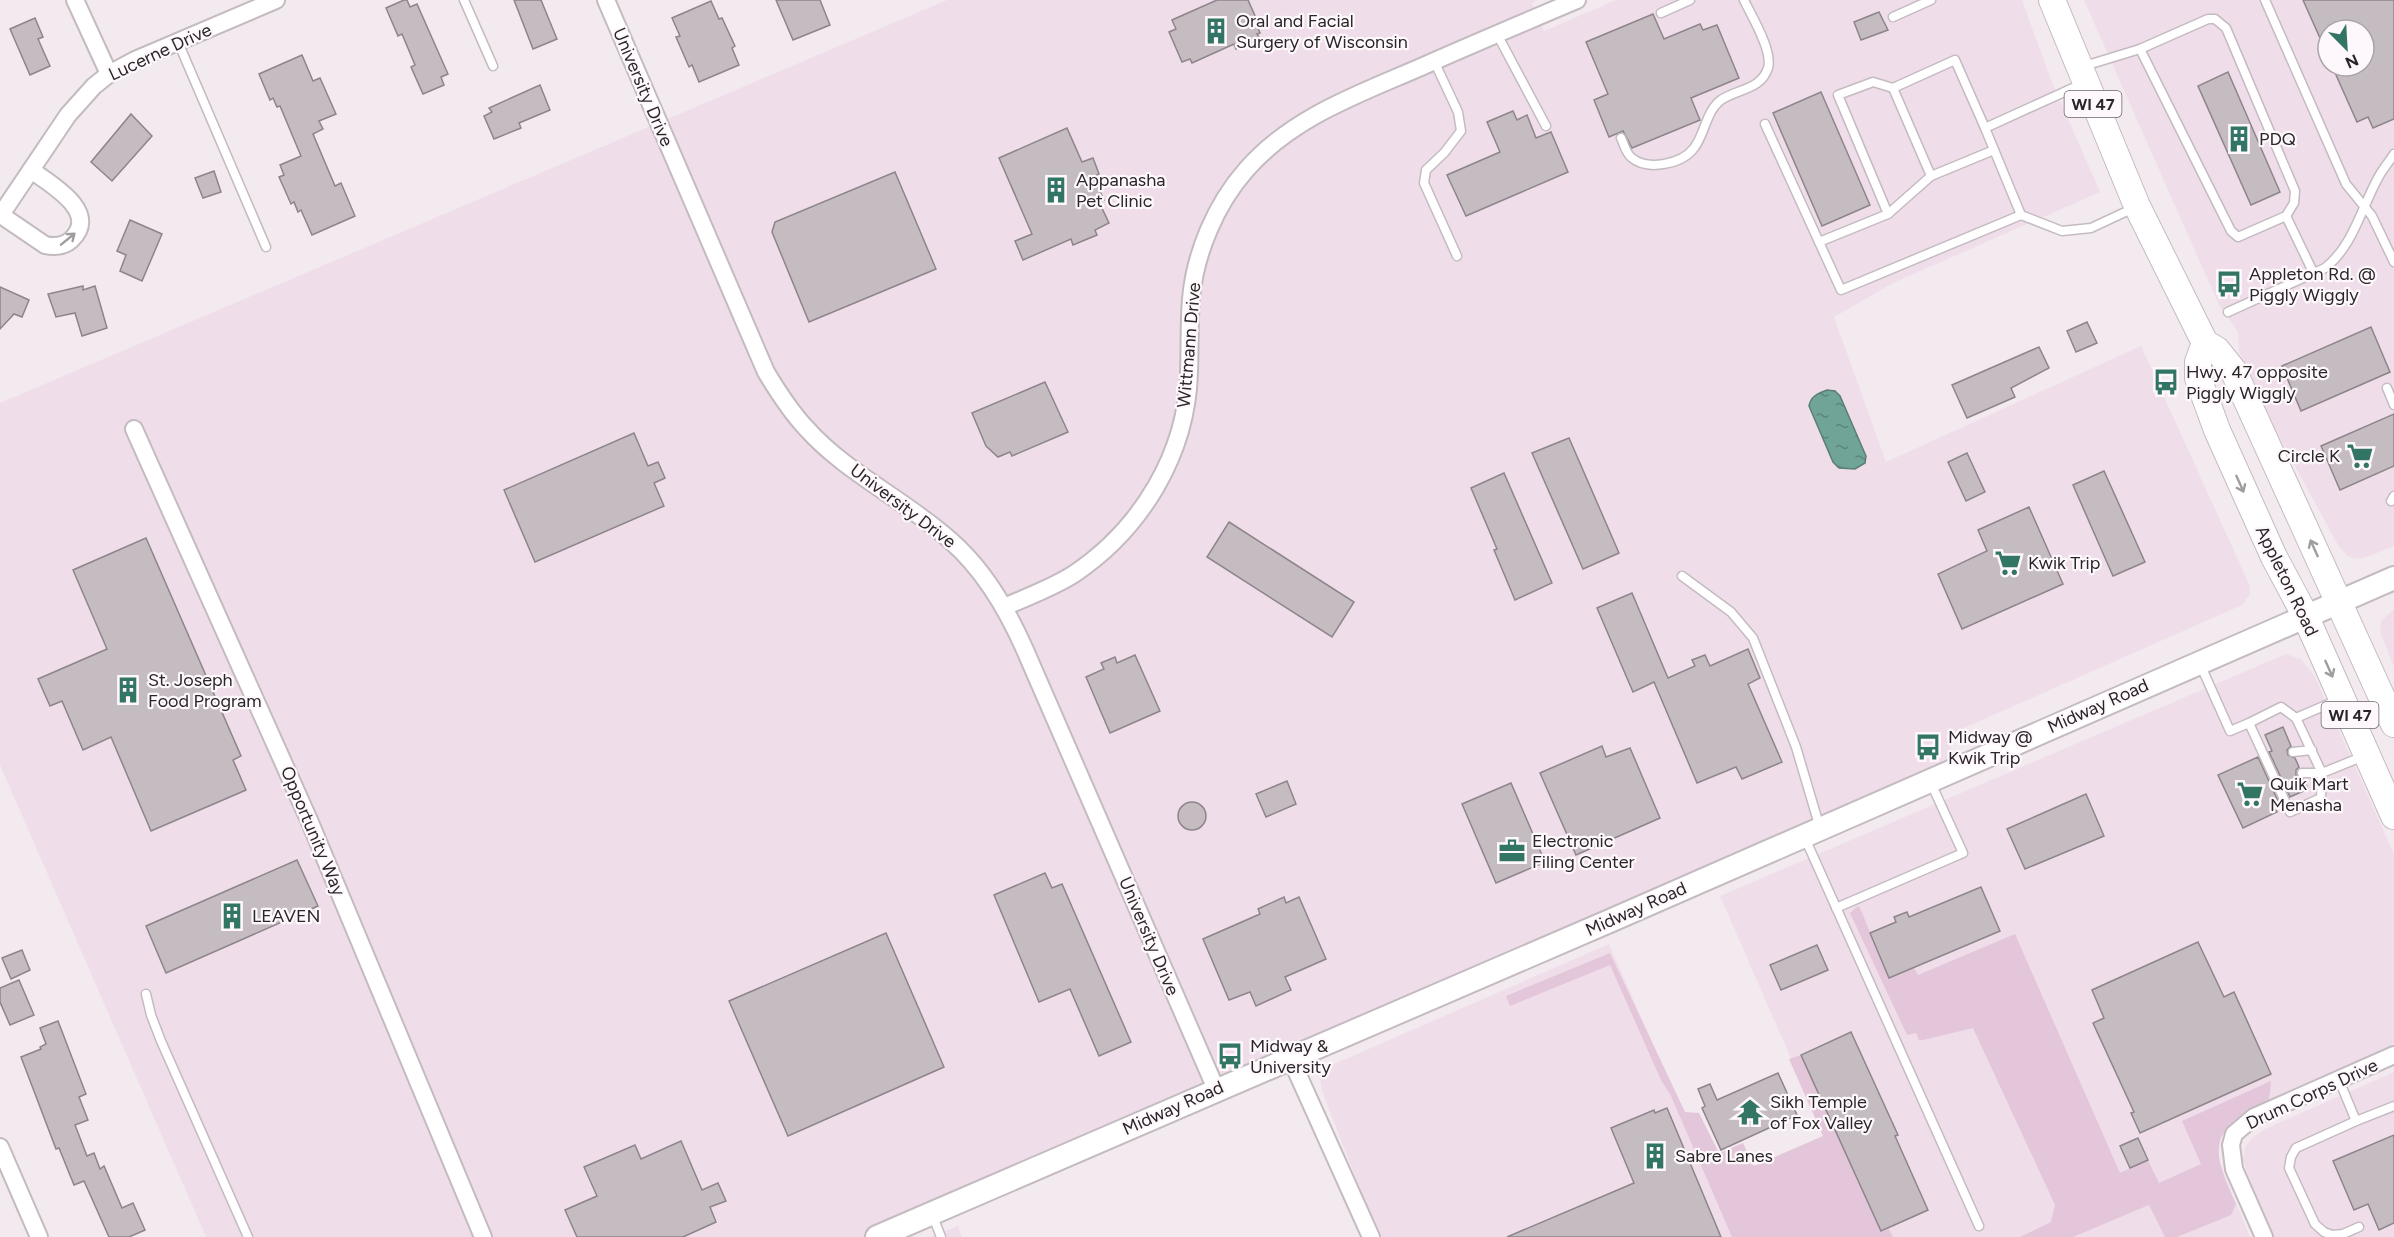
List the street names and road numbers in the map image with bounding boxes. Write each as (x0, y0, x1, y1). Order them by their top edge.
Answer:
street label: Lucerne Drive (105, 19, 215, 85)
street label: University Drive (608, 24, 678, 150)
road number: WI 47 (2064, 91, 2122, 117)
street label: Wittmann Drive (1173, 281, 1205, 409)
street label: University Drive (846, 459, 960, 553)
street label: Appleton Road (2251, 522, 2323, 640)
street label: Midway Road (2044, 674, 2152, 738)
road number: WI 47 (2322, 702, 2378, 728)
street label: Opportunity Way (276, 763, 350, 900)
street label: University Drive (1114, 873, 1184, 999)
street label: Midway Road (1582, 877, 1690, 941)
street label: Drum Corps Drive (2243, 1054, 2382, 1134)
street label: Midway Road (1119, 1076, 1227, 1140)

